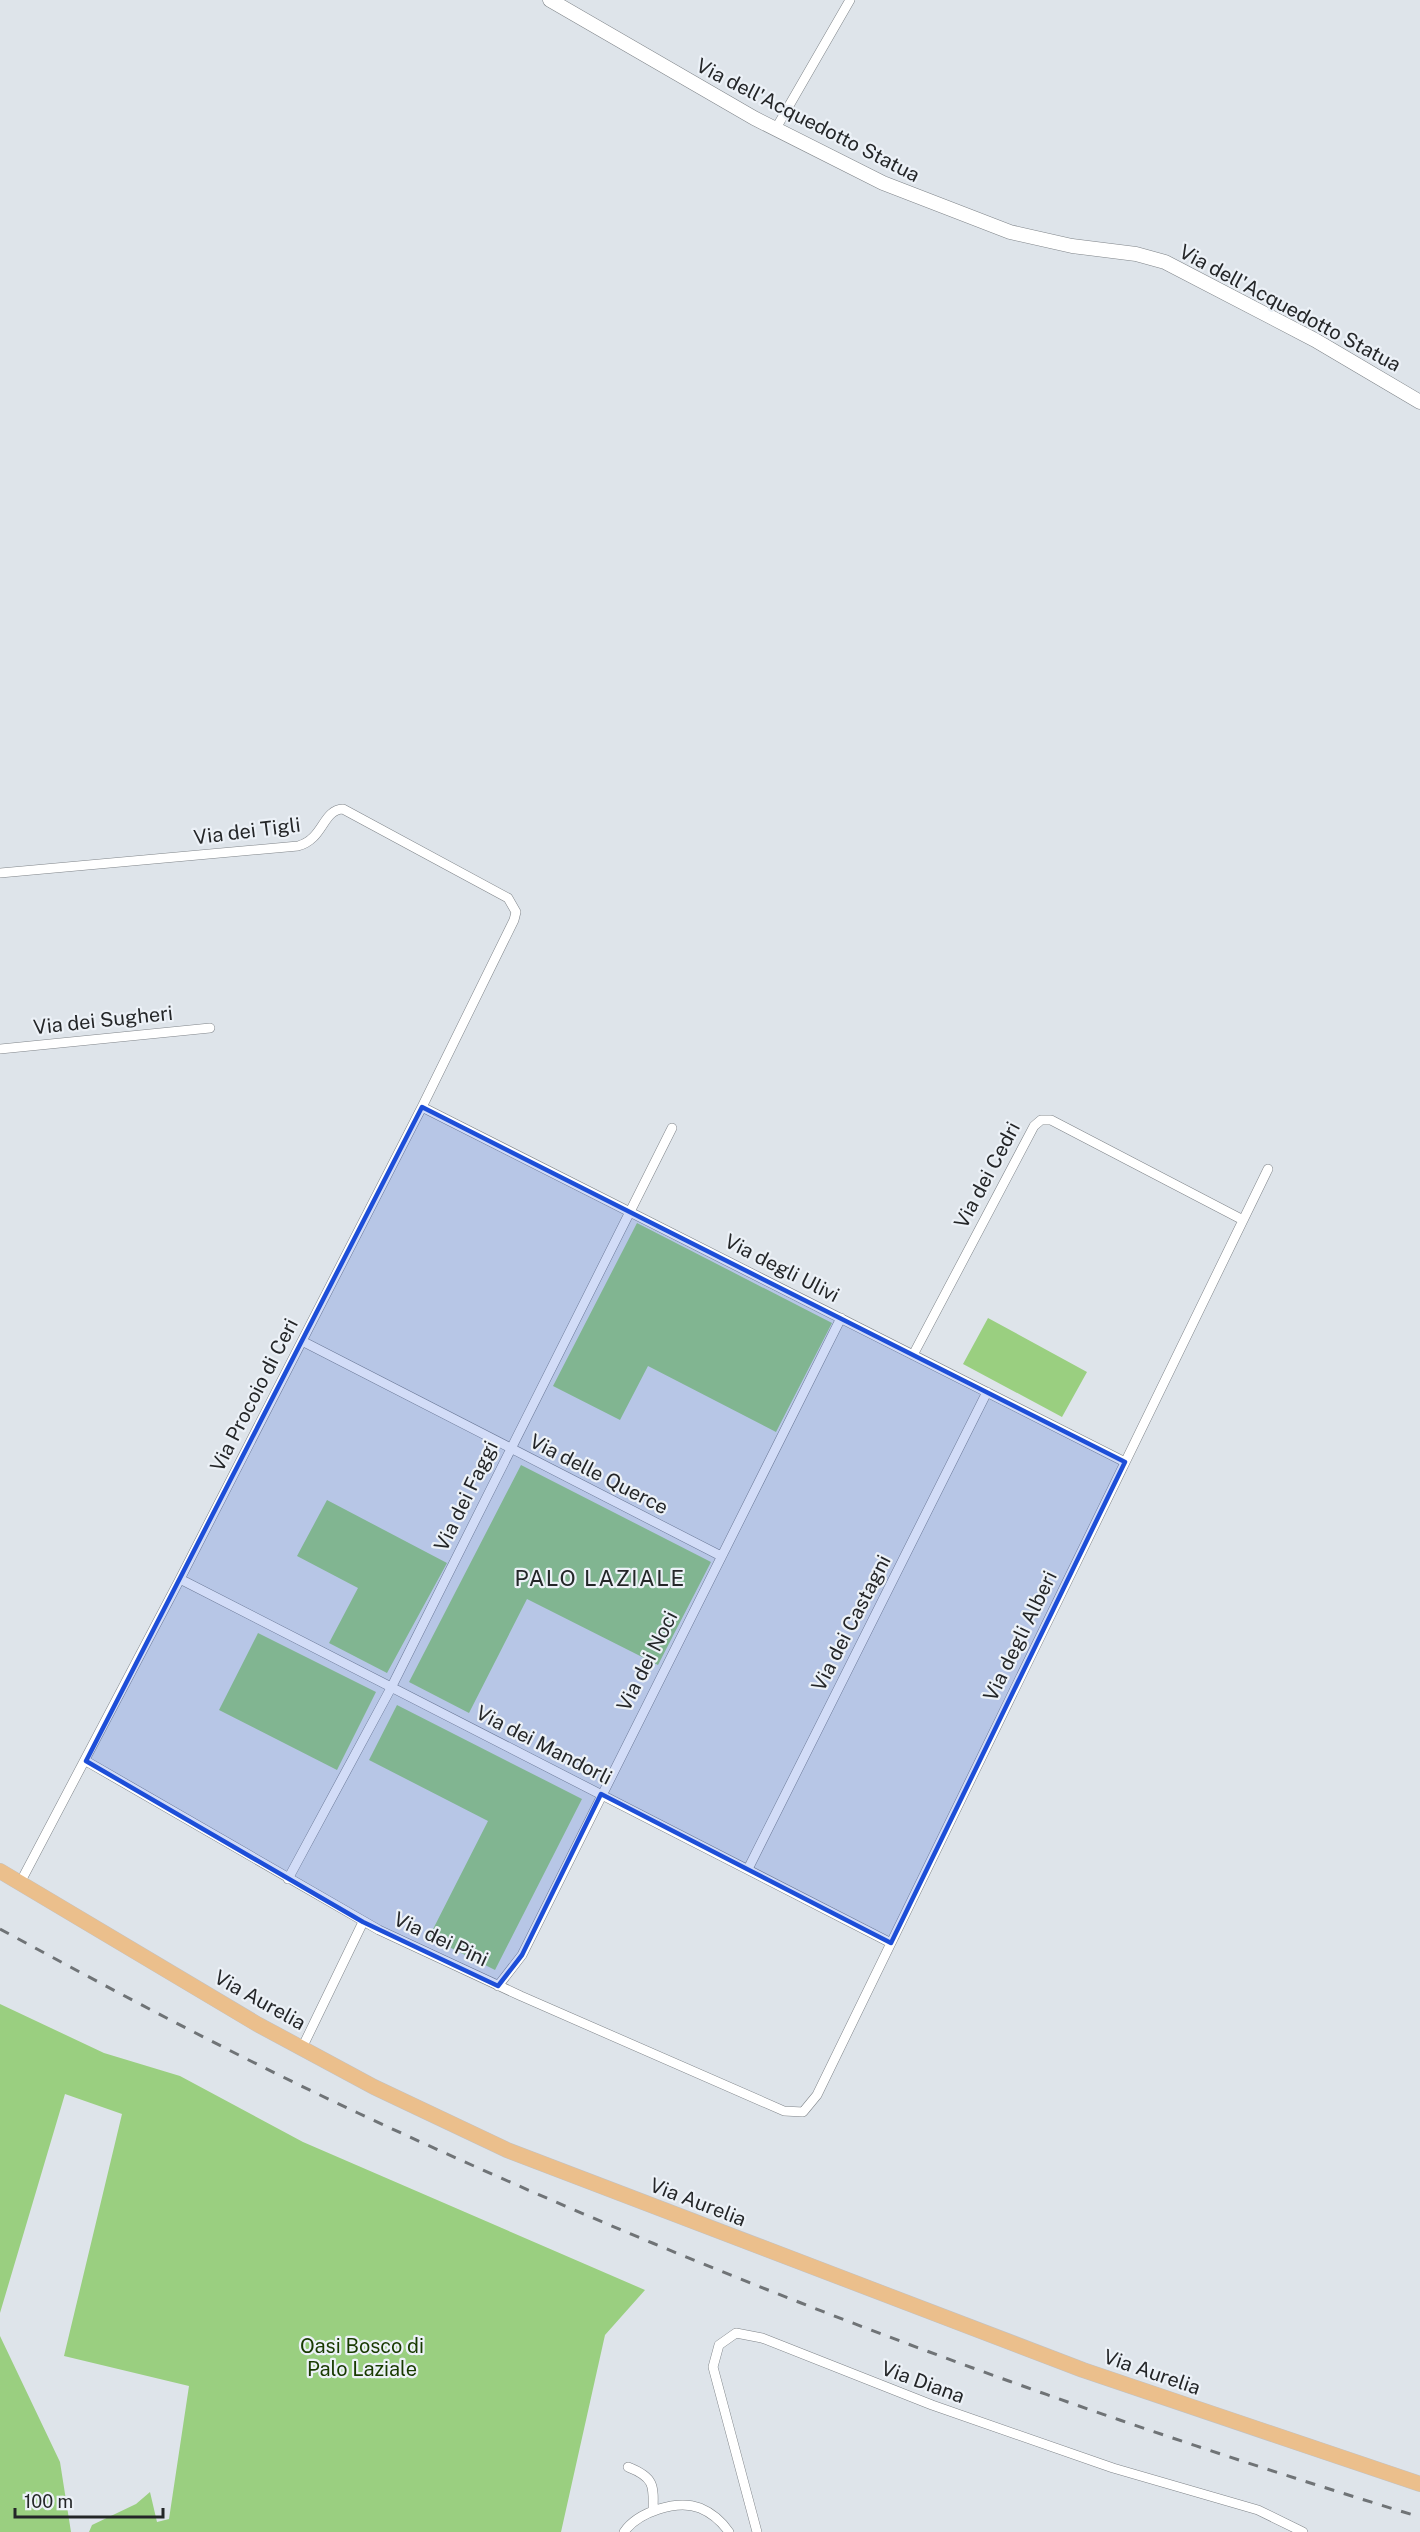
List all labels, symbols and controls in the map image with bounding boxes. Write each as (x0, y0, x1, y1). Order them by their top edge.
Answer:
street label: Via dell'Acquedotto Statua (692, 53, 924, 187)
street label: Via dell'Acquedotto Statua (1175, 239, 1405, 377)
street label: Via dei Tigli (192, 813, 302, 849)
street label: Via dei Sugheri (32, 1001, 174, 1039)
street label: Via dei Cedri (949, 1118, 1025, 1232)
street label: Via degli Ulivi (721, 1229, 843, 1307)
street label: Via Procoio di Ceri (205, 1314, 303, 1476)
street label: Via delle Querce (526, 1429, 672, 1519)
street label: Via dei Faggi (429, 1437, 503, 1555)
street label: Via dei Castagni (806, 1551, 896, 1695)
district label: PALO LAZIALE (514, 1565, 686, 1591)
street label: Via degli Alberi (978, 1567, 1062, 1705)
street label: Via dei Noci (612, 1607, 682, 1715)
street label: Via dei Mandorli (472, 1700, 616, 1790)
street label: Via dei Pini (390, 1907, 492, 1971)
street label: Via Aurelia (210, 1965, 310, 2035)
street label: Via Aurelia (647, 2173, 749, 2231)
park label: Oasi Bosco di Palo Laziale (300, 2334, 424, 2381)
street label: Via Aurelia (1100, 2344, 1204, 2400)
street label: Via Diana (878, 2356, 968, 2408)
scale bar (15, 2481, 164, 2519)
text: 100 m (24, 2491, 73, 2512)

